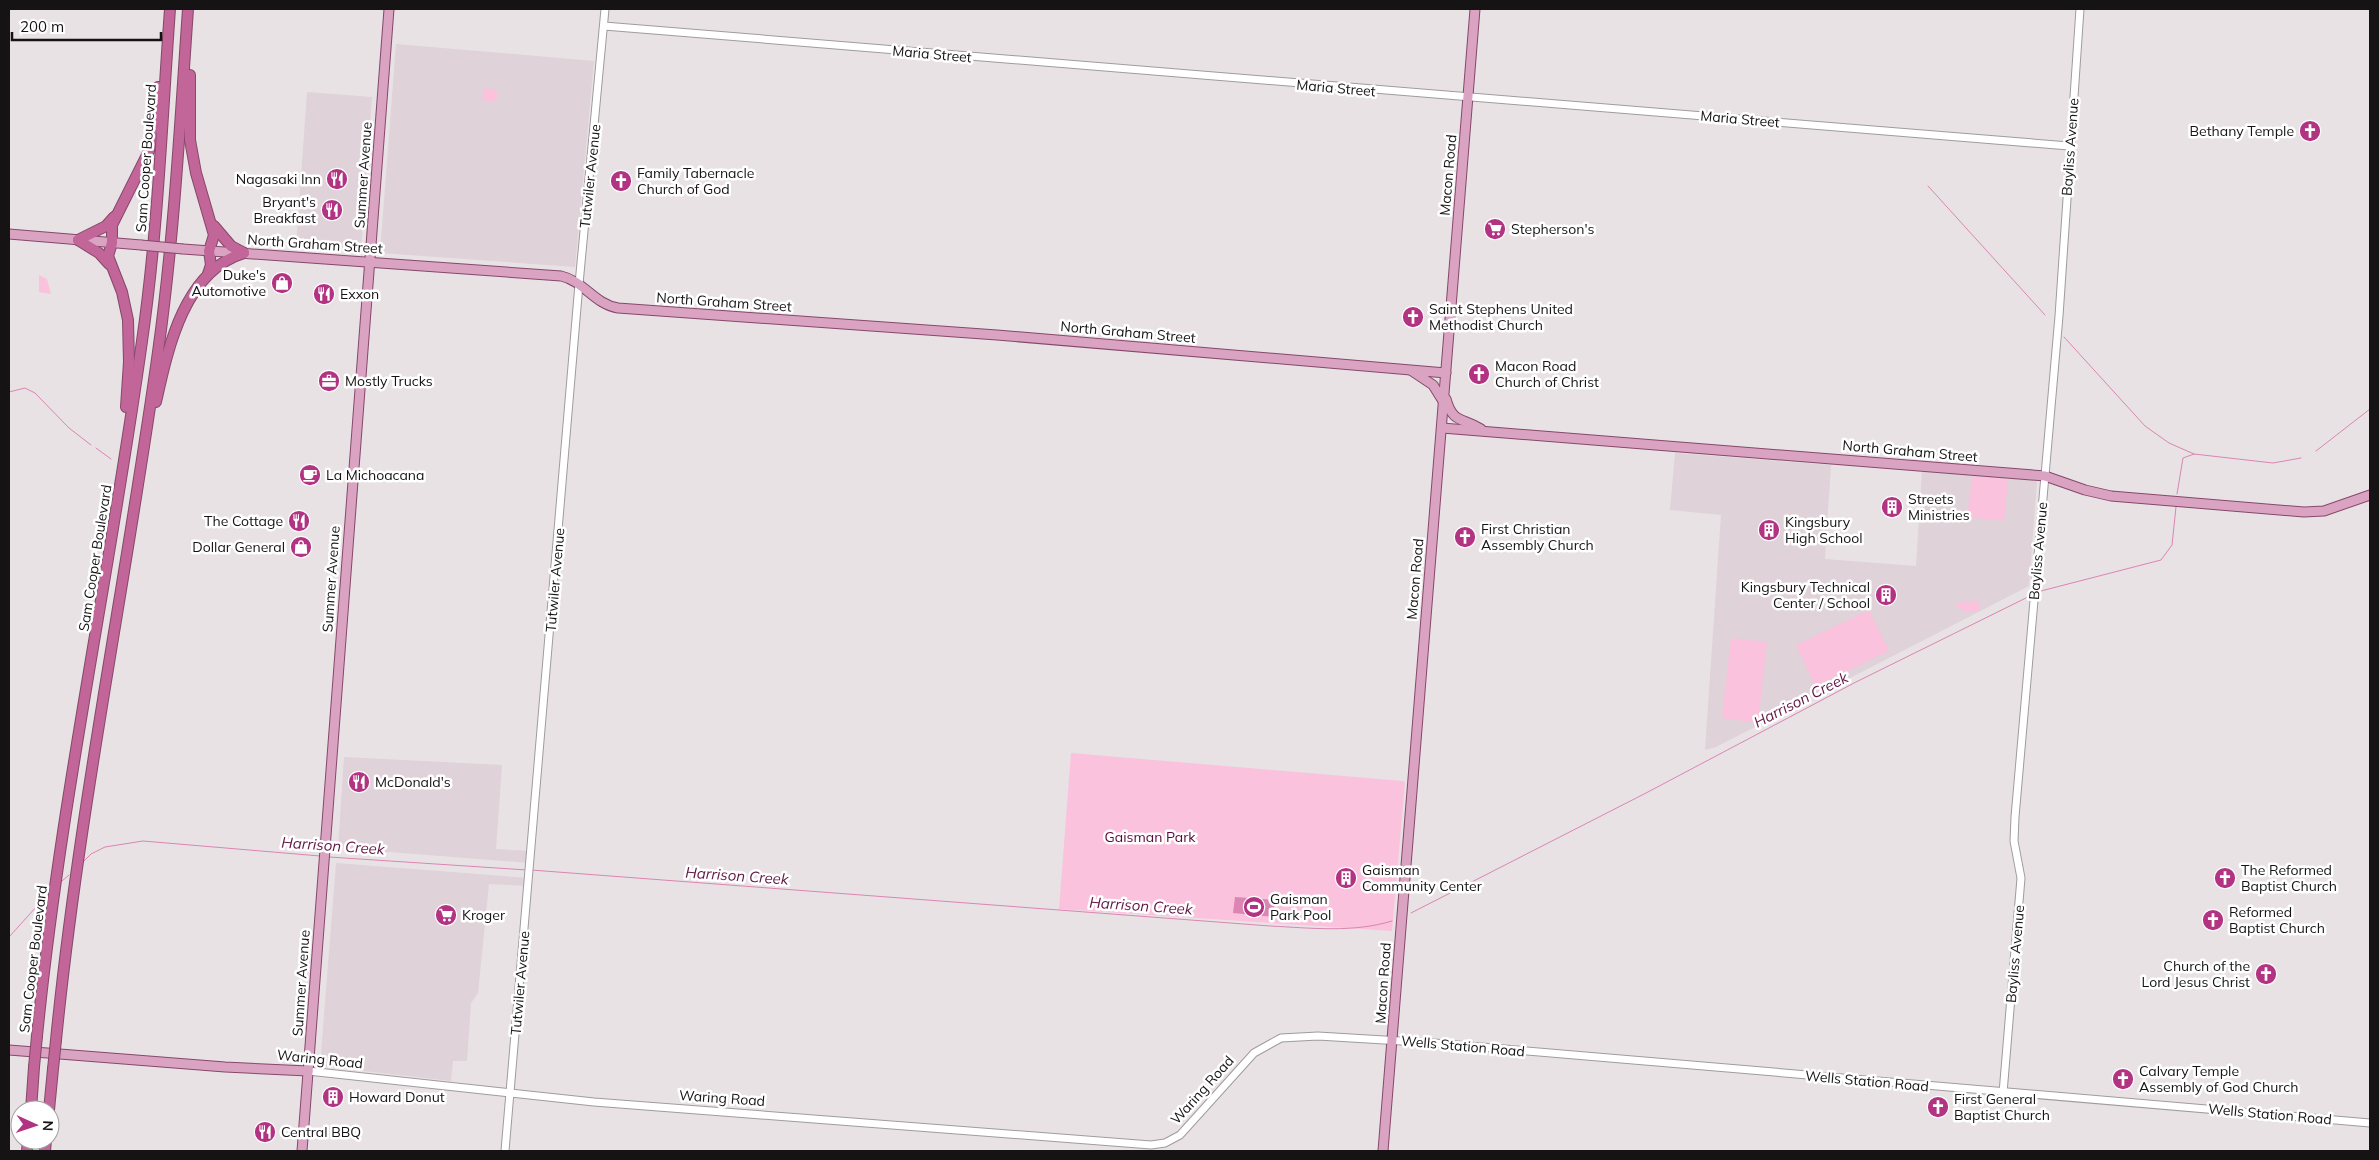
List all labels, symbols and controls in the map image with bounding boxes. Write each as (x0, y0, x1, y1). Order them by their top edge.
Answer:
scale bar (12, 10, 161, 42)
text: 200 m (20, 17, 64, 36)
street label: Maria Street (892, 42, 973, 66)
street label: Maria Street (1296, 76, 1377, 100)
street label: Sam Cooper Boulevard (132, 83, 160, 233)
street label: Bayliss Avenue (2058, 97, 2082, 197)
street label: Maria Street (1700, 107, 1781, 131)
church icon: Bethany Temple (2298, 119, 2322, 143)
street label: Summer Avenue (350, 121, 376, 229)
place label: Bethany Temple (2190, 122, 2294, 140)
street label: Tutwiler Avenue (576, 123, 604, 229)
street label: Macon Road (1435, 134, 1461, 216)
place label: Family Tabernacle Church of God (637, 164, 754, 198)
restaurant icon: Nagasaki Inn (325, 167, 349, 191)
church icon: Family Tabernacle Church of God (609, 169, 633, 193)
place label: Nagasaki Inn (236, 170, 321, 188)
place label: Bryant's Breakfast (253, 193, 316, 227)
restaurant icon: Bryant's Breakfast (320, 198, 344, 222)
supermarket icon: Stepherson's (1483, 217, 1507, 241)
place label: Stepherson's (1511, 220, 1595, 238)
street label: North Graham Street (247, 230, 383, 258)
place label: Duke's Automotive (191, 266, 266, 300)
shop icon: Duke's Automotive (270, 271, 294, 295)
restaurant icon: Exxon (312, 282, 336, 306)
place label: Exxon (340, 285, 379, 303)
street label: North Graham Street (656, 288, 792, 316)
place label: Saint Stephens United Methodist Church (1429, 300, 1573, 334)
church icon: Saint Stephens United Methodist Church (1401, 305, 1425, 329)
street label: North Graham Street (1060, 317, 1196, 347)
place label: Macon Road Church of Christ (1495, 357, 1599, 391)
church icon: Macon Road Church of Christ (1467, 362, 1491, 386)
office icon: Mostly Trucks (317, 369, 341, 393)
place label: Mostly Trucks (345, 372, 433, 390)
street label: North Graham Street (1842, 436, 1978, 466)
cafe icon: La Michoacana (298, 463, 322, 487)
place label: La Michoacana (326, 466, 424, 484)
street label: Sam Cooper Boulevard (75, 483, 115, 633)
place label: Streets Ministries (1908, 490, 1970, 524)
building icon: Streets Ministries (1880, 495, 1904, 519)
street label: Bayliss Avenue (2025, 501, 2051, 601)
restaurant icon: The Cottage (287, 509, 311, 533)
place label: The Cottage (204, 512, 283, 530)
place label: Kingsbury High School (1785, 513, 1863, 547)
building icon: Kingsbury High School (1757, 518, 1781, 542)
place label: First Christian Assembly Church (1481, 520, 1594, 554)
street label: Summer Avenue (318, 525, 344, 633)
church icon: First Christian Assembly Church (1453, 525, 1477, 549)
street label: Tutwiler Avenue (541, 527, 569, 633)
shop icon: Dollar General (289, 535, 313, 559)
place label: Dollar General (192, 538, 285, 556)
street label: Macon Road (1402, 538, 1428, 620)
place label: Kingsbury Technical Center / School (1741, 578, 1870, 612)
building icon: Kingsbury Technical Center / School (1874, 583, 1898, 607)
water label: Harrison Creek (1750, 667, 1852, 731)
restaurant icon: McDonald's (347, 770, 371, 794)
place label: McDonald's (375, 773, 451, 791)
park label: Gaisman Park (1105, 828, 1196, 846)
water label: Harrison Creek (281, 832, 386, 859)
place label: Gaisman Community Center (1362, 861, 1483, 895)
place label: The Reformed Baptist Church (2241, 861, 2337, 895)
water label: Harrison Creek (685, 862, 790, 889)
building icon: Gaisman Community Center (1334, 866, 1358, 890)
church icon: The Reformed Baptist Church (2213, 866, 2237, 890)
street label: Sam Cooper Boulevard (15, 884, 51, 1034)
place label: Gaisman Park Pool (1270, 890, 1331, 924)
water label: Harrison Creek (1089, 892, 1194, 919)
sports icon: Gaisman Park Pool (1242, 895, 1266, 919)
supermarket icon: Kroger (434, 903, 458, 927)
place label: Reformed Baptist Church (2229, 903, 2325, 937)
street label: Bayliss Avenue (2002, 904, 2028, 1004)
place label: Kroger (462, 906, 506, 924)
church icon: Reformed Baptist Church (2201, 908, 2225, 932)
street label: Summer Avenue (288, 929, 314, 1037)
street label: Tutwiler Avenue (506, 930, 534, 1036)
street label: Macon Road (1371, 942, 1395, 1024)
place label: Church of the Lord Jesus Christ (2142, 957, 2250, 991)
church icon: Church of the Lord Jesus Christ (2254, 962, 2278, 986)
street label: Wells Station Road (1400, 1032, 1526, 1060)
street label: Waring Road (276, 1046, 364, 1072)
street label: Waring Road (1166, 1052, 1238, 1128)
place label: Calvary Temple Assembly of God Church (2139, 1062, 2298, 1096)
street label: Wells Station Road (1804, 1067, 1930, 1095)
church icon: Calvary Temple Assembly of God Church (2111, 1067, 2135, 1091)
building icon: Howard Donut (321, 1085, 345, 1109)
street label: Waring Road (678, 1086, 766, 1110)
place label: Howard Donut (349, 1088, 445, 1106)
place label: First General Baptist Church (1954, 1090, 2050, 1124)
church icon: First General Baptist Church (1926, 1095, 1950, 1119)
north arrow (10, 1100, 60, 1150)
street label: Wells Station Road (2207, 1100, 2333, 1128)
text: N (39, 1120, 57, 1131)
restaurant icon: Central BBQ (253, 1120, 277, 1144)
place label: Central BBQ (281, 1123, 361, 1141)

